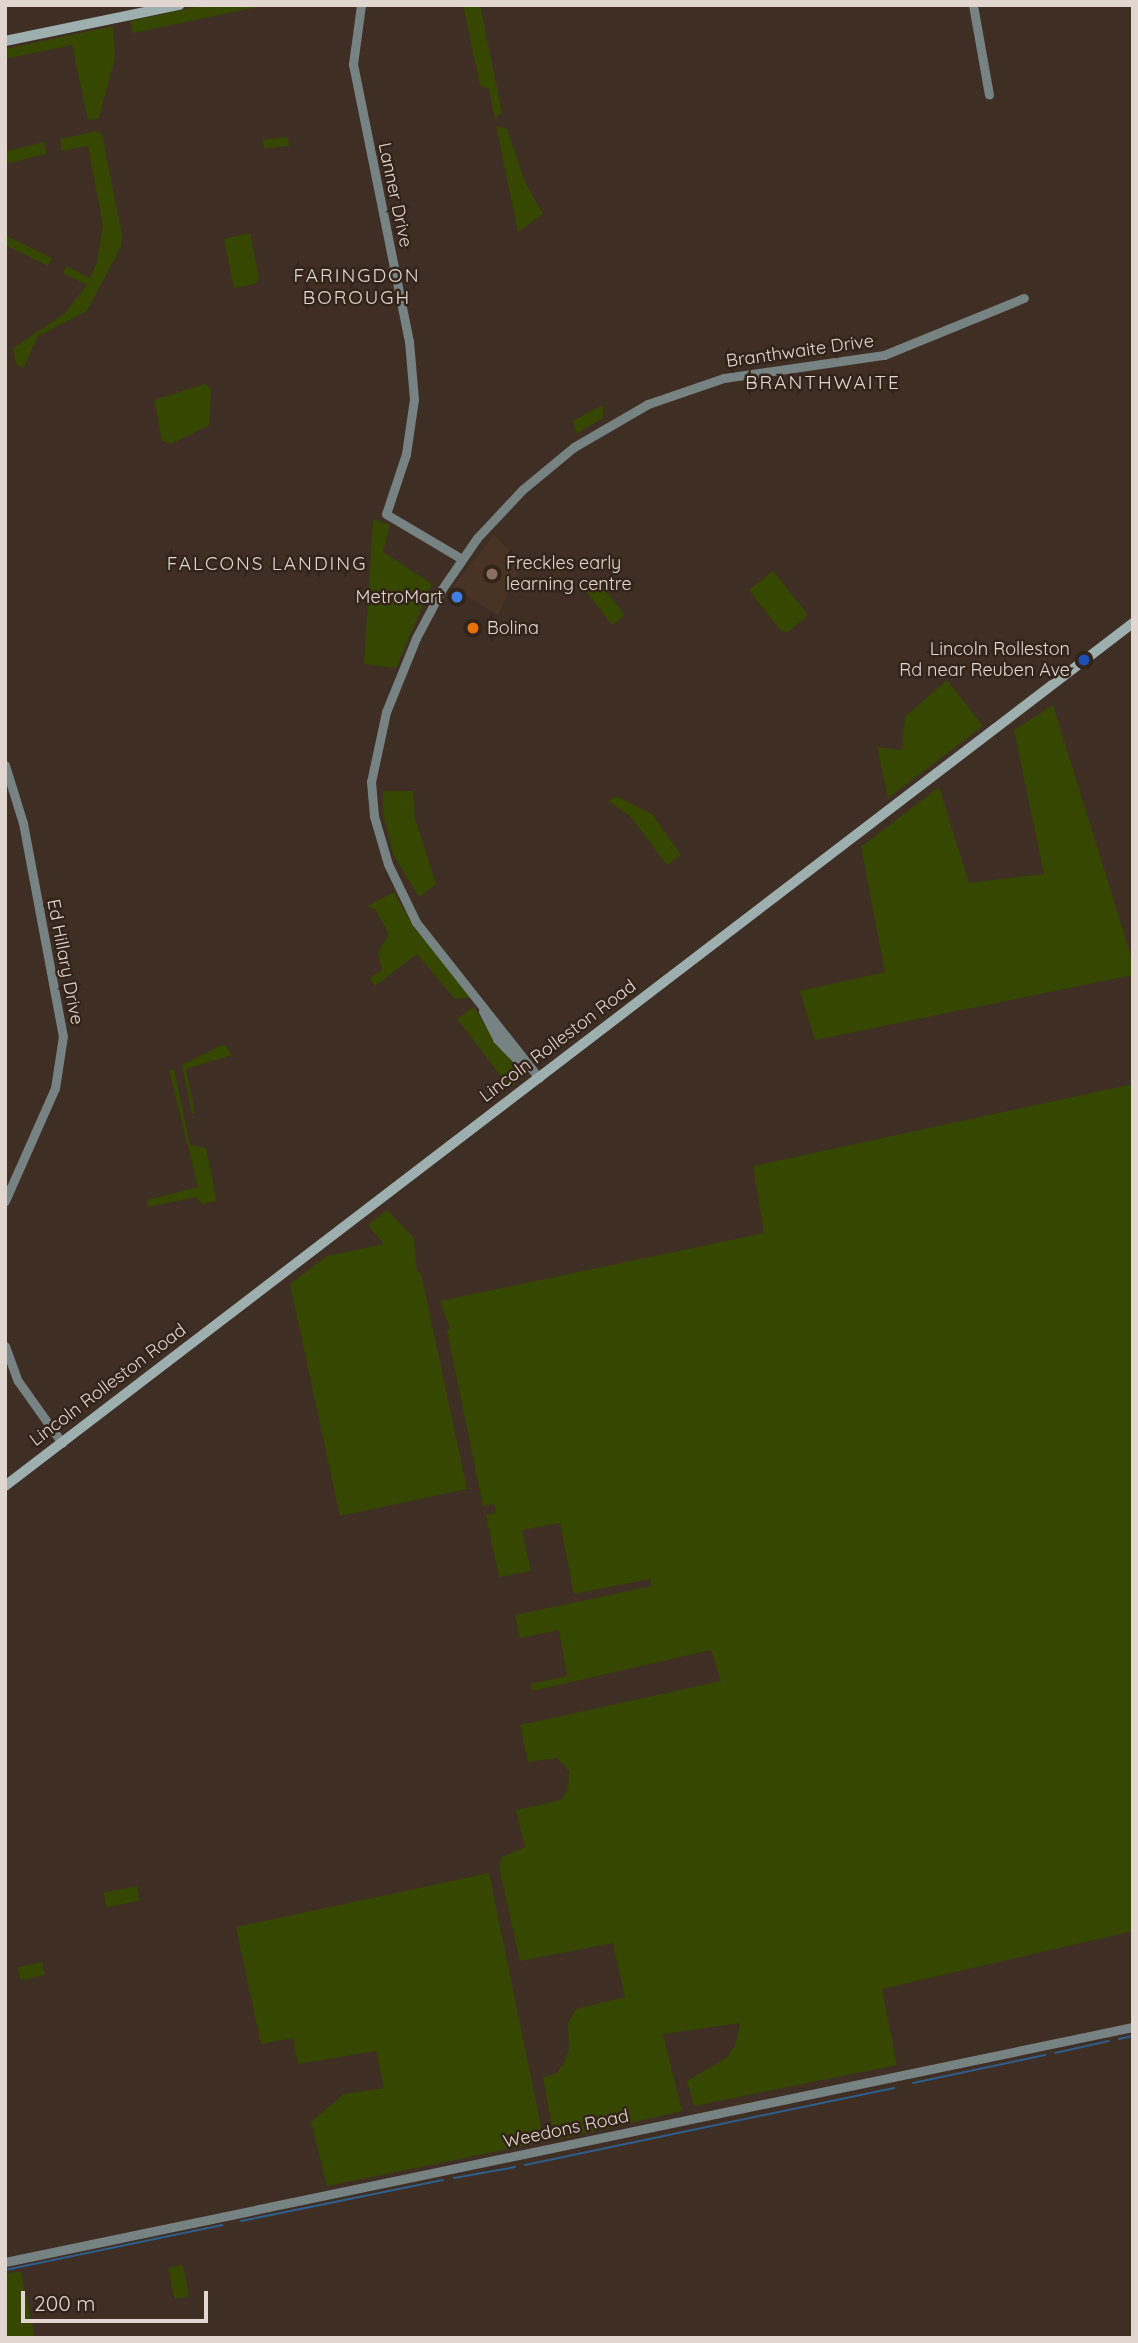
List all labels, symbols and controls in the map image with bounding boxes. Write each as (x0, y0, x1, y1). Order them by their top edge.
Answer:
street label: Lanner Drive (373, 141, 417, 249)
district label: FARINGDON BOROUGH (295, 265, 419, 309)
street label: Branthwaite Drive (725, 330, 875, 372)
district label: BRANTHWAITE (747, 372, 899, 394)
district label: FALCONS LANDING (169, 553, 365, 575)
place label: Freckles early learning centre (506, 553, 632, 596)
marker: Freckles early learning centre (484, 566, 500, 582)
place label: MetroMart (356, 586, 443, 608)
marker: MetroMart (449, 589, 465, 605)
place label: Bolina (487, 617, 539, 639)
marker: Bolina (465, 620, 481, 636)
place label: Lincoln Rolleston Rd near Reuben Ave (899, 639, 1070, 682)
marker: Lincoln Rolleston Rd near Reuben Ave (1076, 652, 1092, 668)
street label: Ed Hillary Drive (42, 897, 88, 1027)
street label: Lincoln Rolleston Road (476, 975, 640, 1107)
street label: Lincoln Rolleston Road (26, 1319, 190, 1451)
street label: Weedons Road (501, 2105, 631, 2153)
scale bar (24, 2276, 212, 2320)
text: 200 m (34, 2290, 96, 2316)

